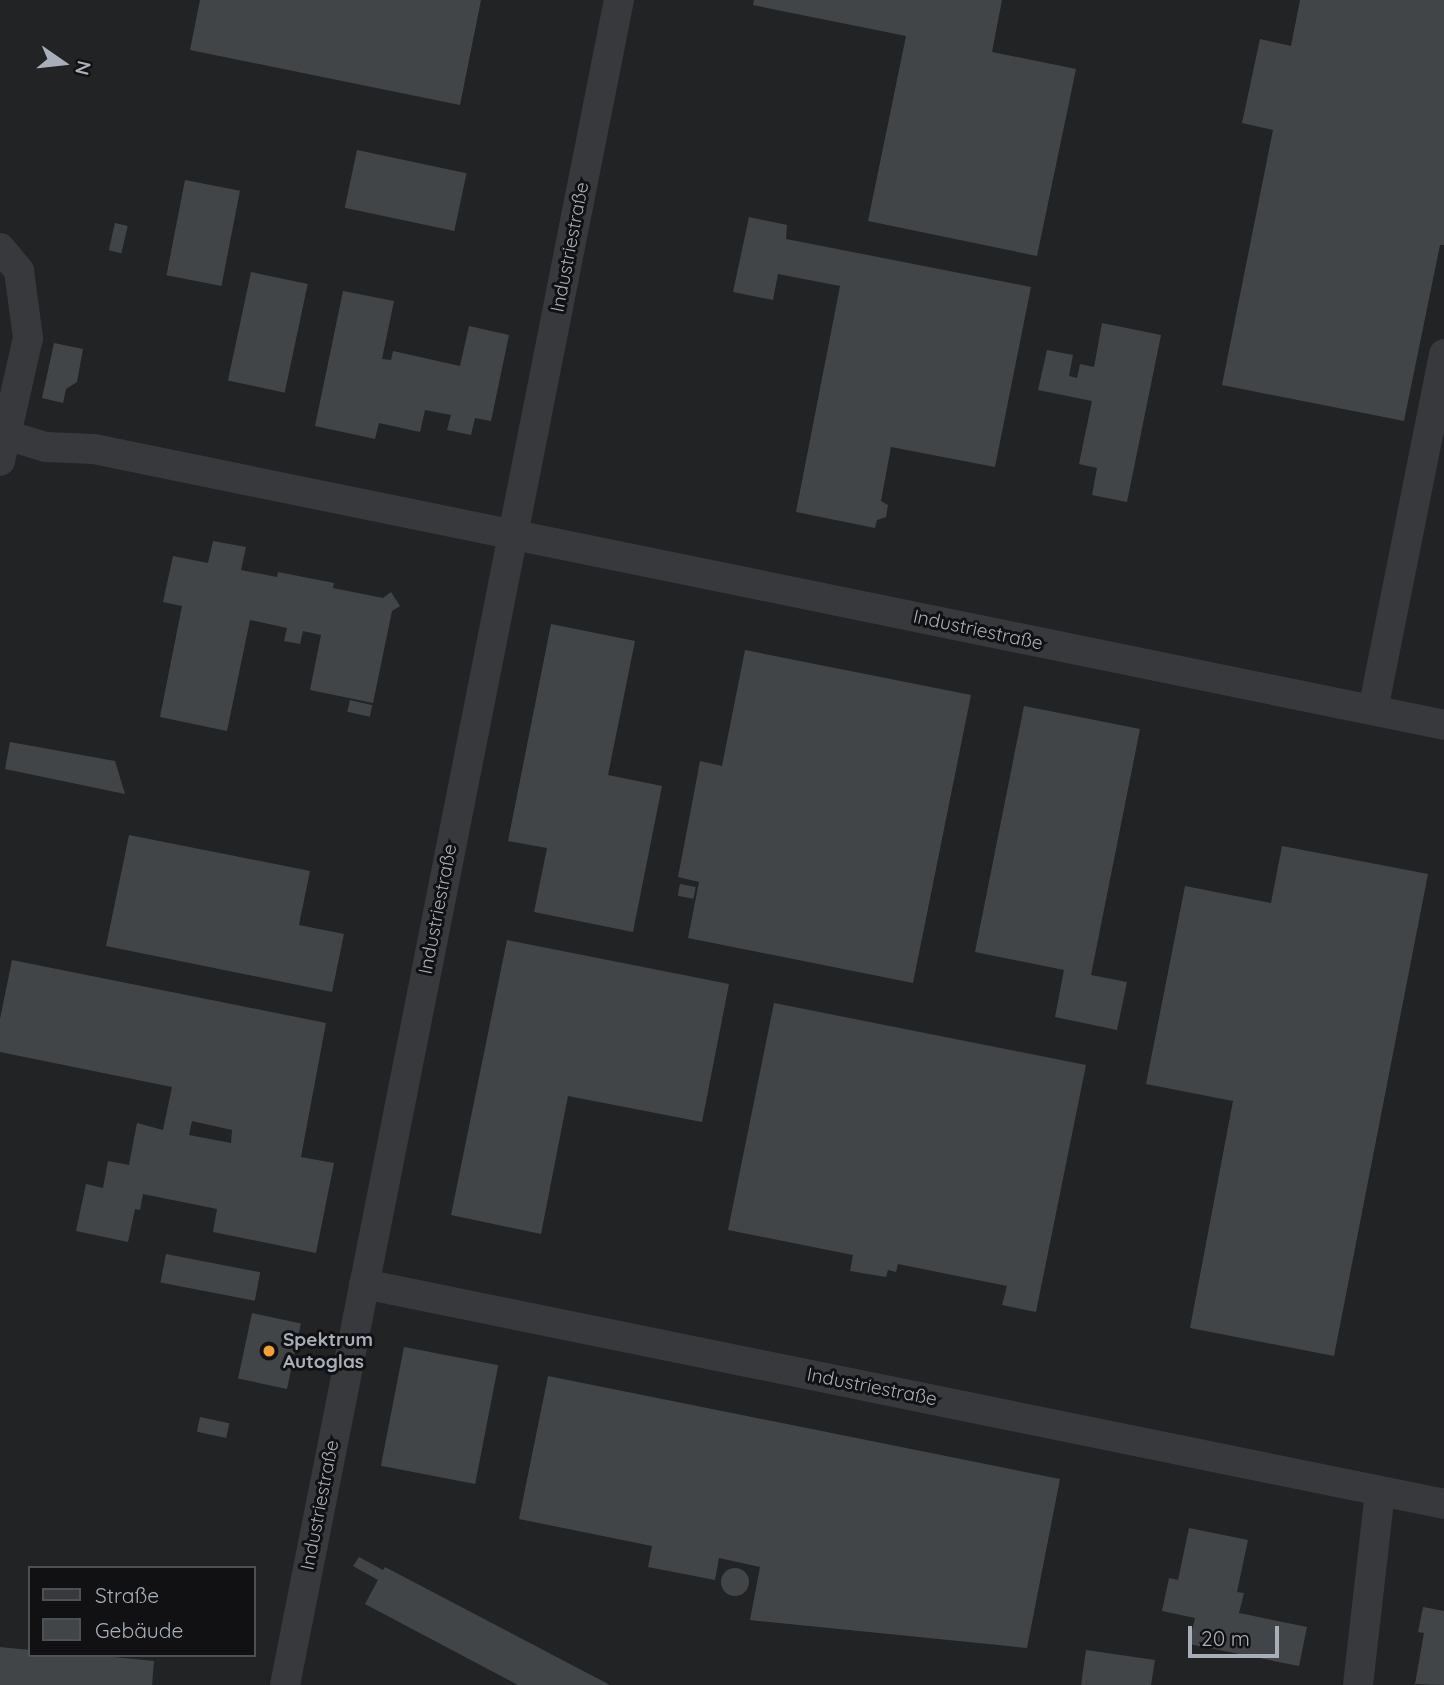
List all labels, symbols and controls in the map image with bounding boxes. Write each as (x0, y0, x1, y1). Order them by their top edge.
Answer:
north arrow (28, 28, 98, 98)
text: N (70, 58, 97, 78)
street label: Industriestraße (546, 180, 594, 314)
street label: Industriestraße (911, 605, 1045, 655)
street label: Industriestraße (414, 842, 462, 976)
place label: Spektrum Autoglas (283, 1329, 373, 1373)
marker: Spektrum Autoglas (261, 1343, 277, 1359)
street label: Industriestraße (805, 1363, 939, 1411)
street label: Industriestraße (296, 1438, 344, 1572)
legend (28, 1566, 256, 1657)
text: Straße (95, 1582, 159, 1608)
scale bar (1192, 1612, 1283, 1656)
text: Gebäude (95, 1617, 183, 1643)
text: 20 m (1201, 1625, 1250, 1651)

